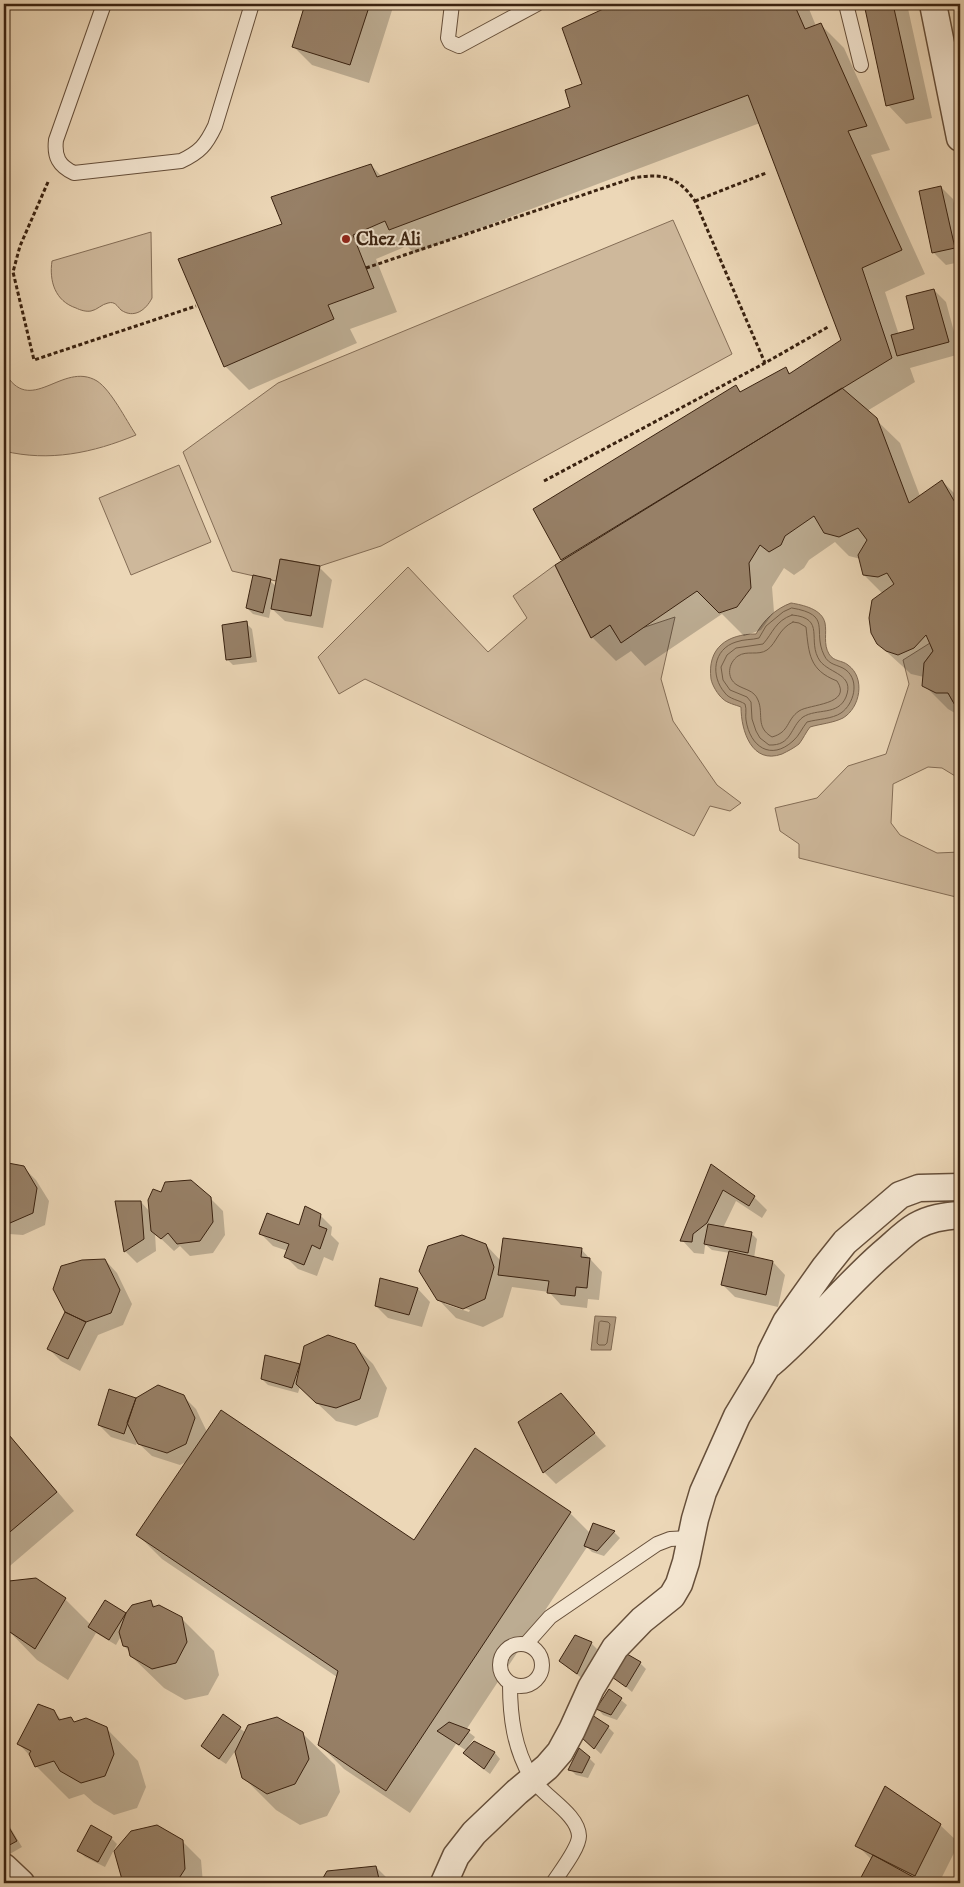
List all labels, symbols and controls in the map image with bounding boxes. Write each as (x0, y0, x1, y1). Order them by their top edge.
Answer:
place label: Chez Ali (356, 229, 421, 252)
marker: Chez Ali (340, 233, 352, 245)

